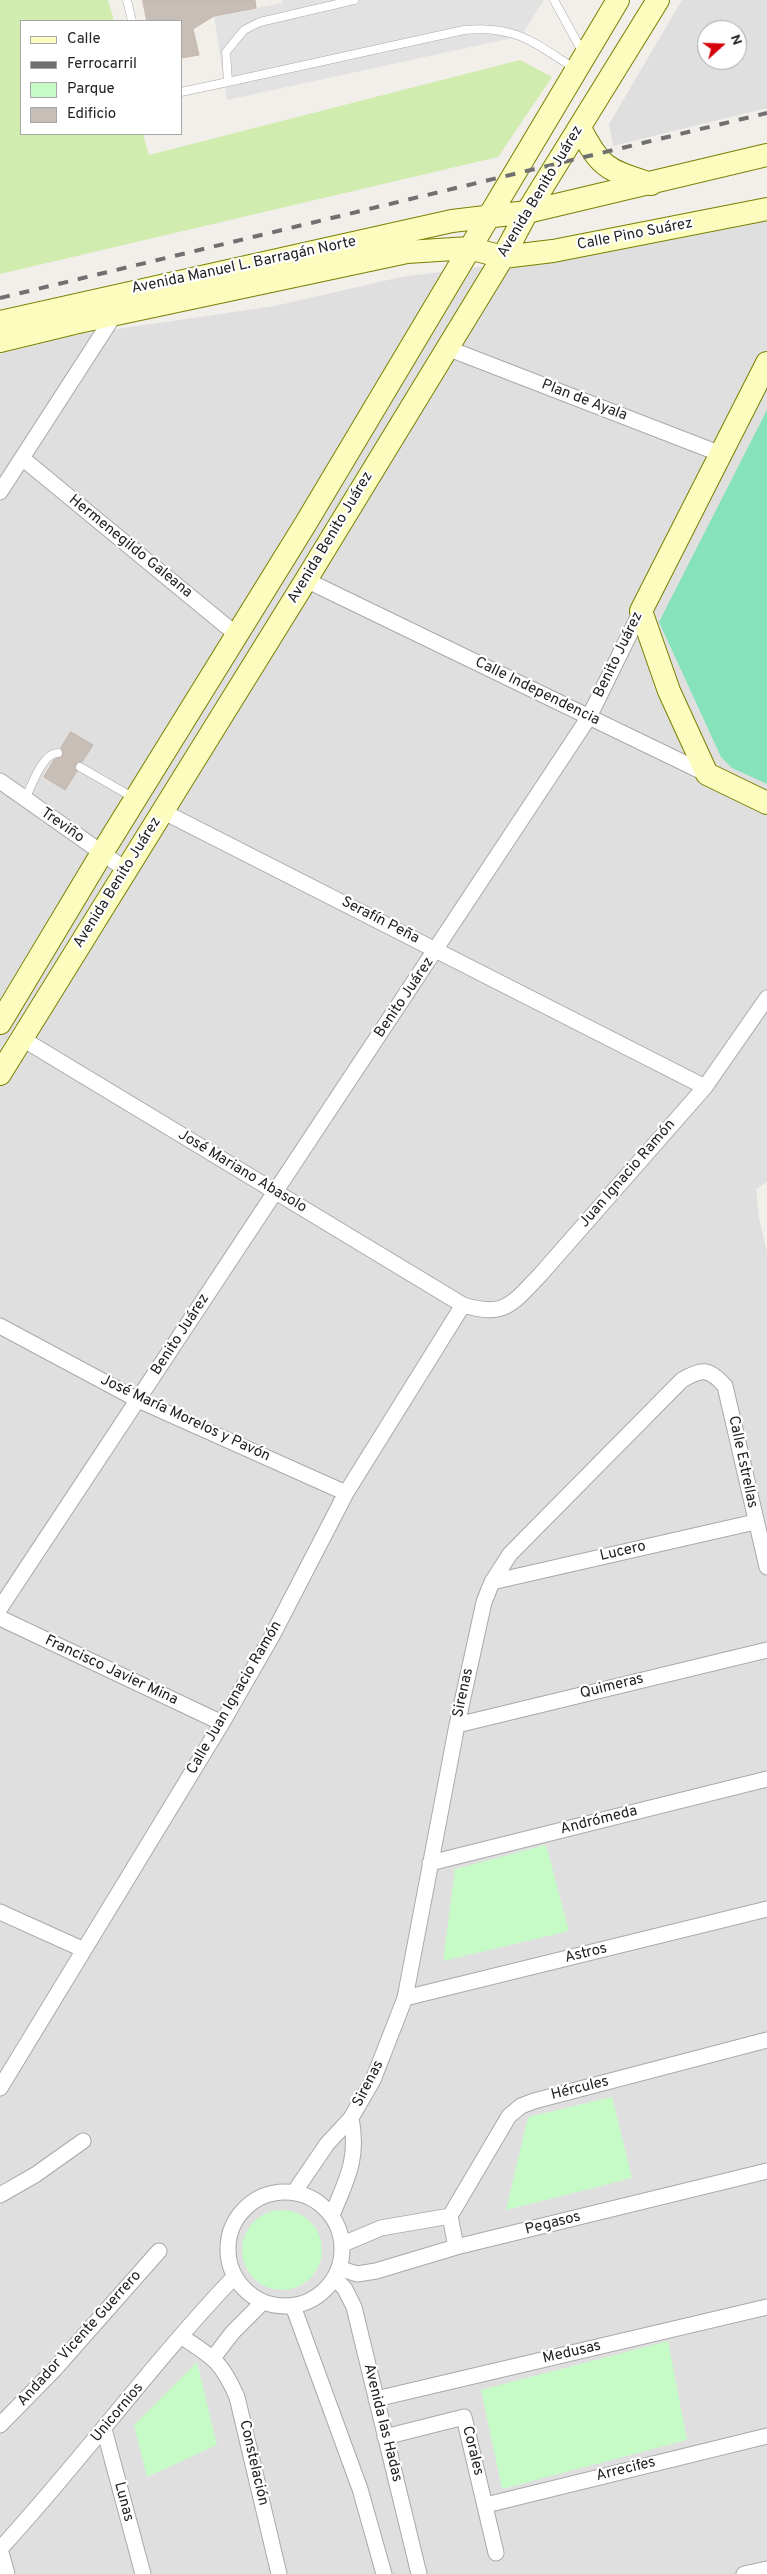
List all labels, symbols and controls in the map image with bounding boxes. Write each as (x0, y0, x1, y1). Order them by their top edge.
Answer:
legend (20, 20, 182, 135)
north arrow (697, 20, 747, 70)
text: Calle (67, 30, 101, 49)
text: N (726, 32, 745, 48)
text: Ferrocarril (67, 55, 137, 74)
text: Parque (67, 80, 115, 99)
text: Edificio (67, 105, 116, 124)
street label: Avenida Benito Juárez (494, 123, 588, 261)
street label: Calle Pino Suárez (576, 215, 694, 255)
street label: Avenida Manuel L. Barragán Norte (130, 233, 358, 299)
street label: Plan de Ayala (539, 376, 629, 426)
street label: Avenida Benito Juárez (284, 469, 378, 607)
street label: Hermenegildo Galeana (65, 492, 195, 602)
street label: Benito Juárez (590, 609, 648, 701)
street label: Calle Independencia (472, 654, 602, 730)
street label: Treviño (37, 805, 87, 847)
street label: Avenida Benito Juárez (70, 814, 166, 952)
street label: Serafín Peña (338, 894, 422, 948)
street label: Benito Juárez (371, 954, 439, 1042)
street label: Juan Ignacio Ramón (576, 1116, 680, 1232)
street label: José Mariano Abasolo (174, 1126, 310, 1218)
street label: Benito Juárez (148, 1291, 214, 1379)
street label: José María Morelos y Pavón (97, 1372, 273, 1466)
street label: Calle Estrellas (723, 1414, 761, 1510)
street label: Lucero (598, 1538, 648, 1566)
street label: Calle Juan Ignacio Ramón (184, 1618, 286, 1778)
street label: Francisco Javier Mina (42, 1632, 180, 1710)
street label: Sirenas (450, 1667, 478, 1719)
street label: Quimeras (578, 1670, 646, 1704)
street label: Andrómeda (559, 1803, 639, 1839)
street label: Astros (563, 1940, 609, 1968)
street label: Sirenas (350, 2058, 388, 2110)
street label: Hércules (549, 2073, 611, 2105)
street label: Pegasos (523, 2208, 583, 2240)
street label: Andador Vicente Guerrero (14, 2267, 146, 2411)
street label: Medusas (541, 2338, 603, 2368)
street label: Avenida las Hadas (359, 2362, 405, 2484)
street label: Unicornios (88, 2380, 148, 2446)
street label: Constelación (234, 2419, 272, 2507)
street label: Corales (457, 2424, 487, 2478)
street label: Arrecifes (594, 2454, 658, 2486)
street label: Lunas (109, 2480, 137, 2524)

